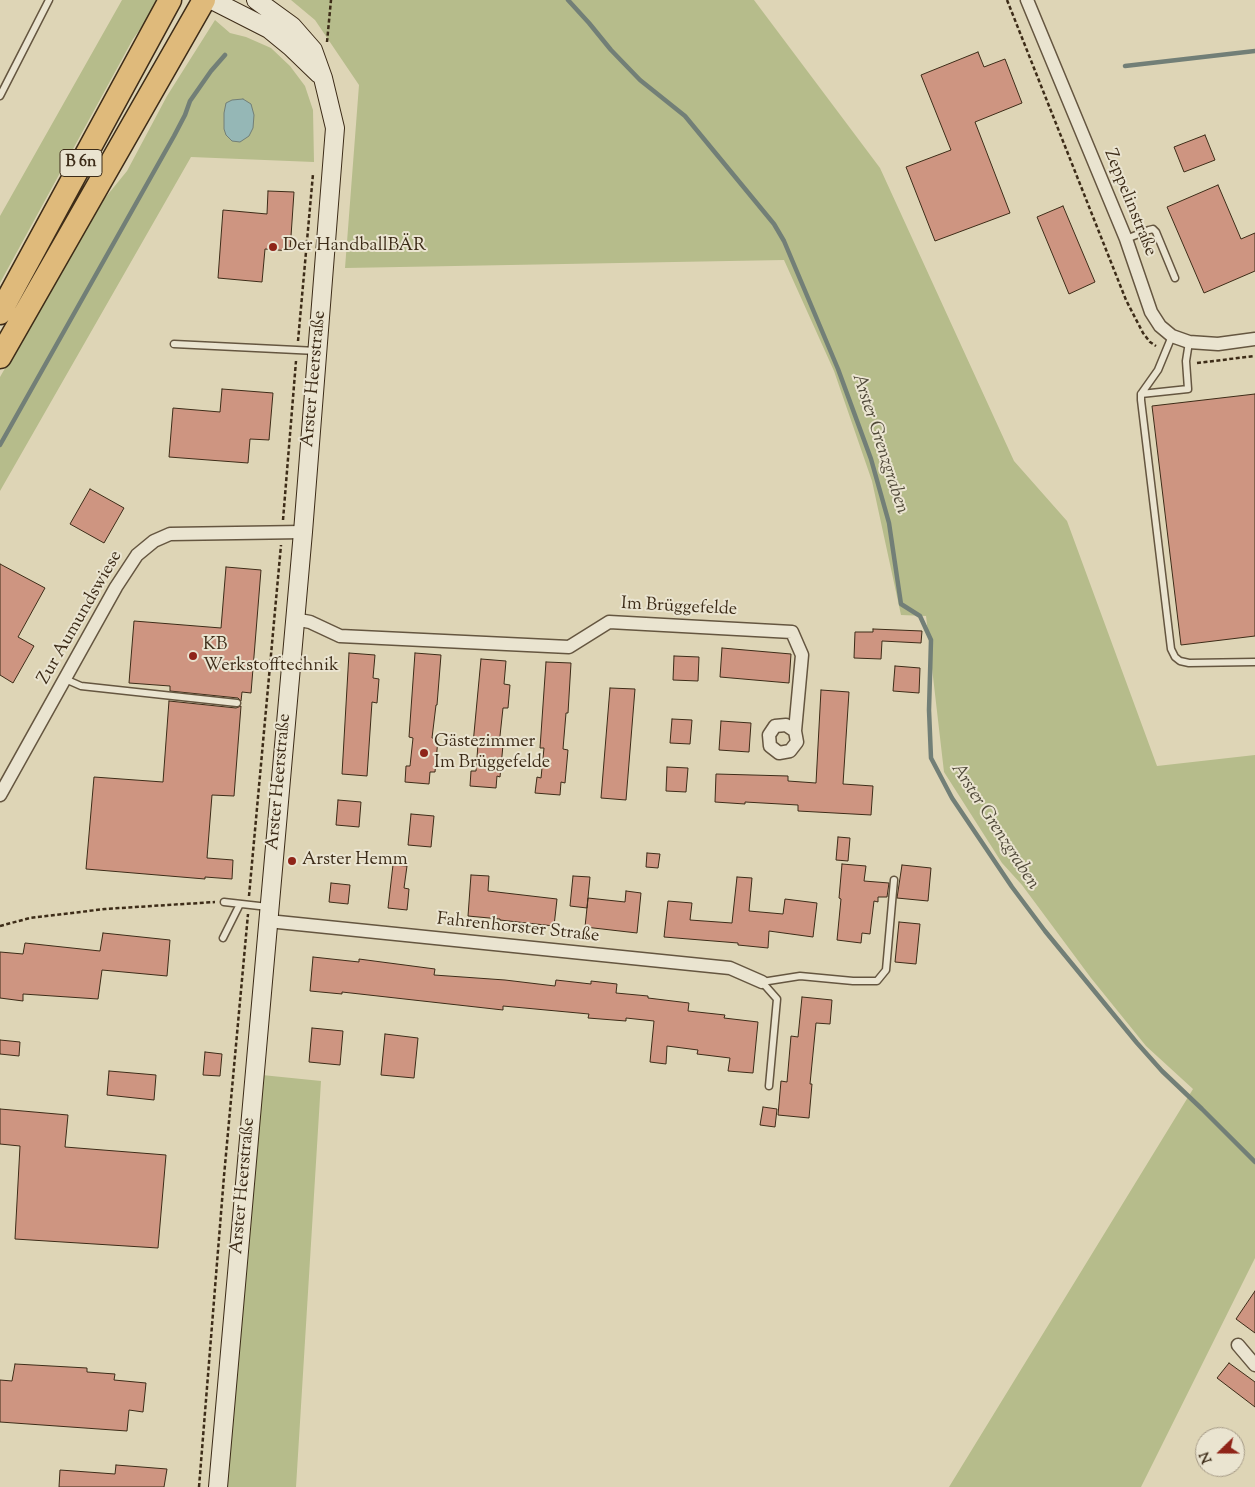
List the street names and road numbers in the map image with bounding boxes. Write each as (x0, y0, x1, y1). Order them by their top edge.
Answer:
street label: Zeppelinstraße (1098, 146, 1160, 260)
road number: B 6n (60, 150, 102, 177)
street label: Arster Heerstraße (298, 310, 332, 448)
street label: Zur Aumundswiese (34, 547, 128, 689)
street label: Im Brüggefelde (620, 594, 738, 622)
street label: Arster Heerstraße (263, 713, 297, 851)
street label: Fahrenhorster Straße (436, 910, 600, 948)
street label: Arster Heerstraße (227, 1117, 261, 1255)

